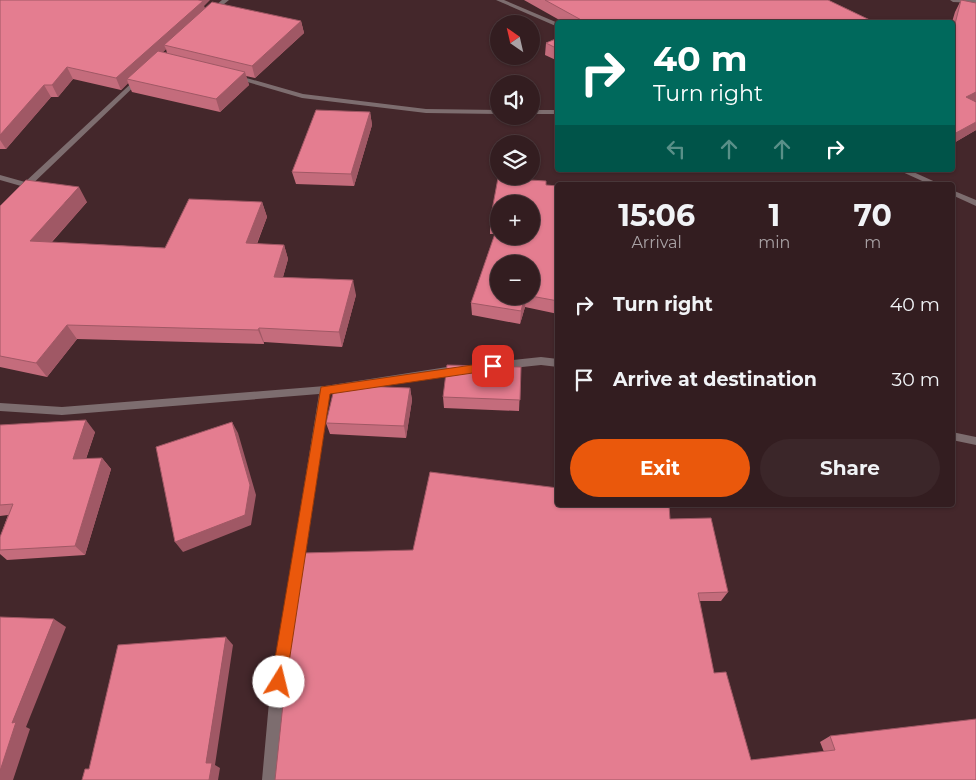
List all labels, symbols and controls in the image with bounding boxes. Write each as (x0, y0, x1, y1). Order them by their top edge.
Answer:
north arrow (490, 15, 540, 65)
map controls (490, 15, 540, 305)
text: 40 m (653, 37, 748, 80)
icon: right (570, 40, 635, 105)
button: sound (490, 75, 540, 125)
text: Turn right (653, 80, 763, 107)
button: layers (490, 135, 540, 185)
icon: left (662, 135, 690, 163)
icon: ahead (715, 135, 743, 163)
icon: ahead (768, 135, 796, 163)
icon: right (821, 135, 849, 163)
button: + (490, 195, 540, 245)
text: 15:06 (618, 197, 695, 234)
text: 1 (768, 197, 780, 234)
text: 70 (853, 197, 892, 234)
text: Arrival (631, 233, 682, 252)
text: min (758, 233, 790, 252)
text: m (864, 233, 881, 252)
button: − (490, 255, 540, 305)
icon: right (570, 291, 598, 319)
text: Turn right (613, 293, 713, 316)
text: 40 m (890, 293, 940, 316)
pin (472, 345, 514, 387)
icon: arrive (479, 352, 507, 380)
icon: arrive (570, 366, 598, 394)
text: Arrive at destination (613, 368, 817, 391)
text: 30 m (892, 368, 940, 391)
button: Exit (570, 439, 750, 497)
button: Share (760, 439, 940, 497)
position arrow (252, 655, 304, 707)

